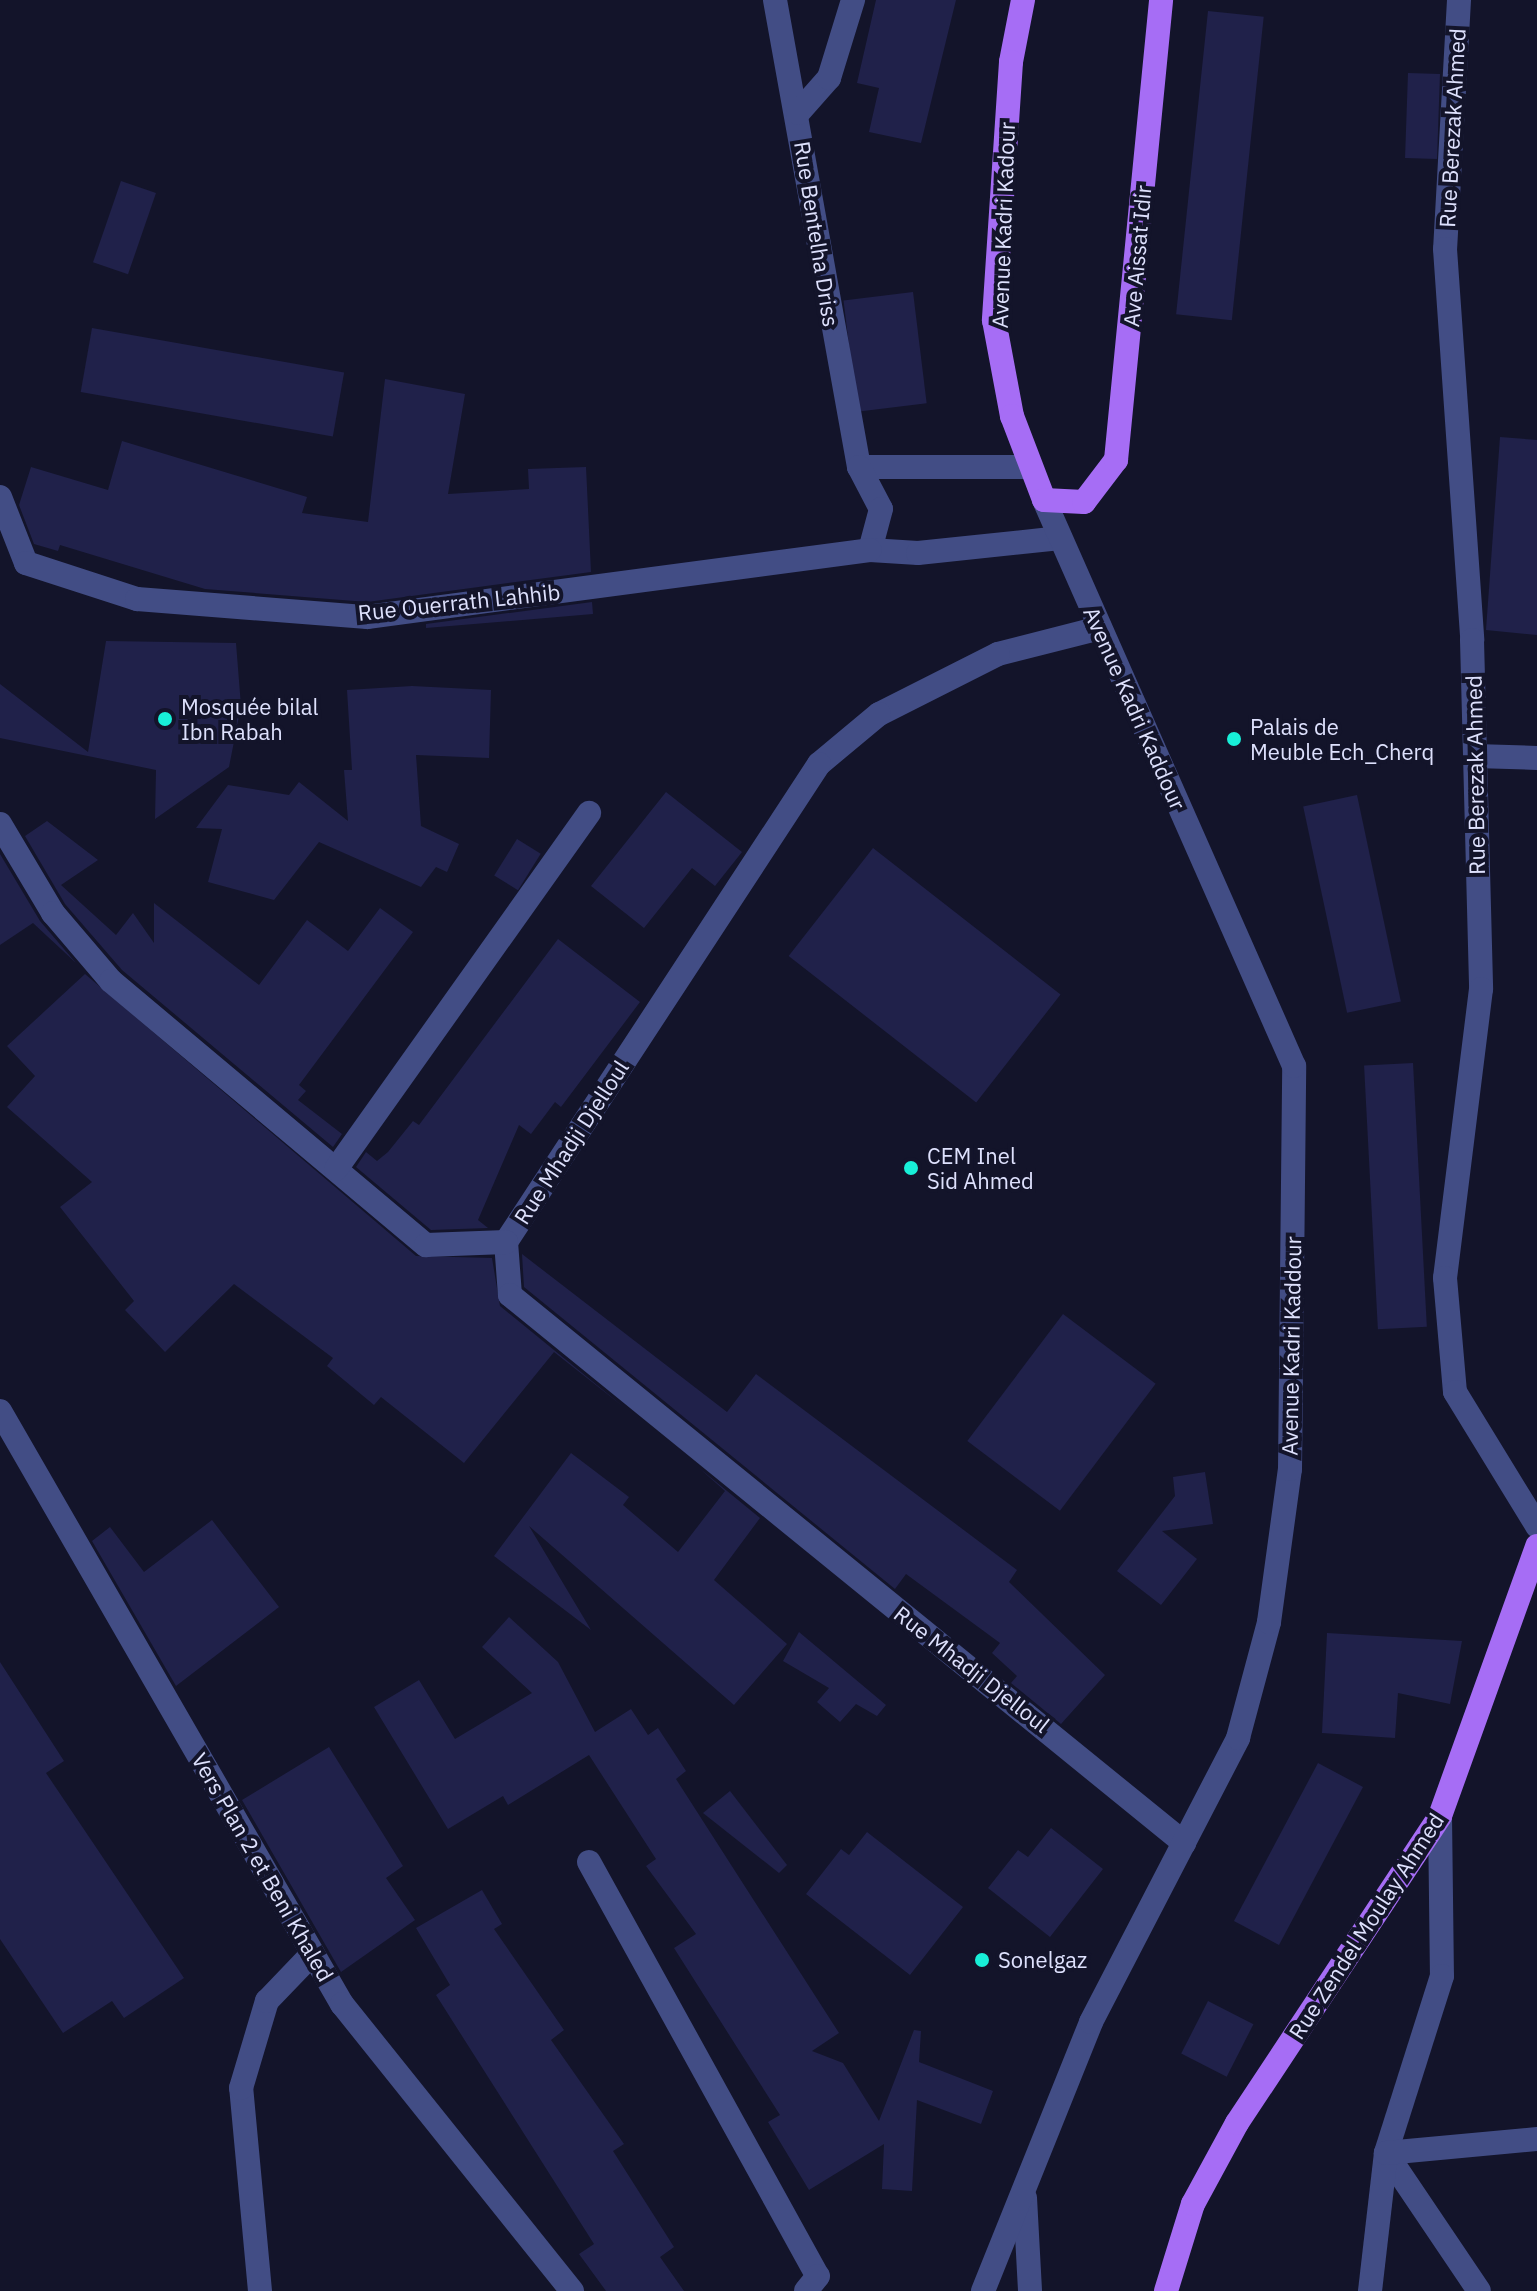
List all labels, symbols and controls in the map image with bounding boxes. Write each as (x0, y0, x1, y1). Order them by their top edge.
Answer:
street label: Rue Berezak Ahmed (1434, 28, 1470, 228)
street label: Avenue Kadri Kadour (986, 121, 1020, 329)
street label: Rue Bentelha Driss (789, 139, 845, 329)
street label: Ave Aissat Idir (1118, 184, 1156, 328)
street label: Rue Ouerrath Lahhib (357, 578, 561, 626)
street label: Avenue Kadri Kaddour (1078, 602, 1192, 814)
street label: Rue Berezak Ahmed (1460, 675, 1490, 875)
place label: Mosquée bilal Ibn Rabah (181, 693, 318, 744)
marker: Mosquée bilal Ibn Rabah (156, 710, 174, 728)
place label: Palais de Meuble Ech_Cherq (1250, 713, 1434, 764)
marker: Palais de Meuble Ech_Cherq (1225, 730, 1243, 748)
street label: Rue Mhadji Djelloul (508, 1055, 634, 1229)
place label: CEM Inel Sid Ahmed (927, 1142, 1034, 1194)
marker: CEM Inel Sid Ahmed (902, 1159, 920, 1177)
street label: Avenue Kadri Kaddour (1276, 1236, 1306, 1456)
street label: Rue Mhadji Djelloul (889, 1600, 1055, 1738)
street label: Vers Plan 2 et Beni Khaled (187, 1748, 339, 1986)
street label: Rue Zendel Moulay Ahmed (1283, 1808, 1449, 2044)
place label: Sonelgaz (998, 1947, 1087, 1973)
marker: Sonelgaz (973, 1951, 991, 1969)

